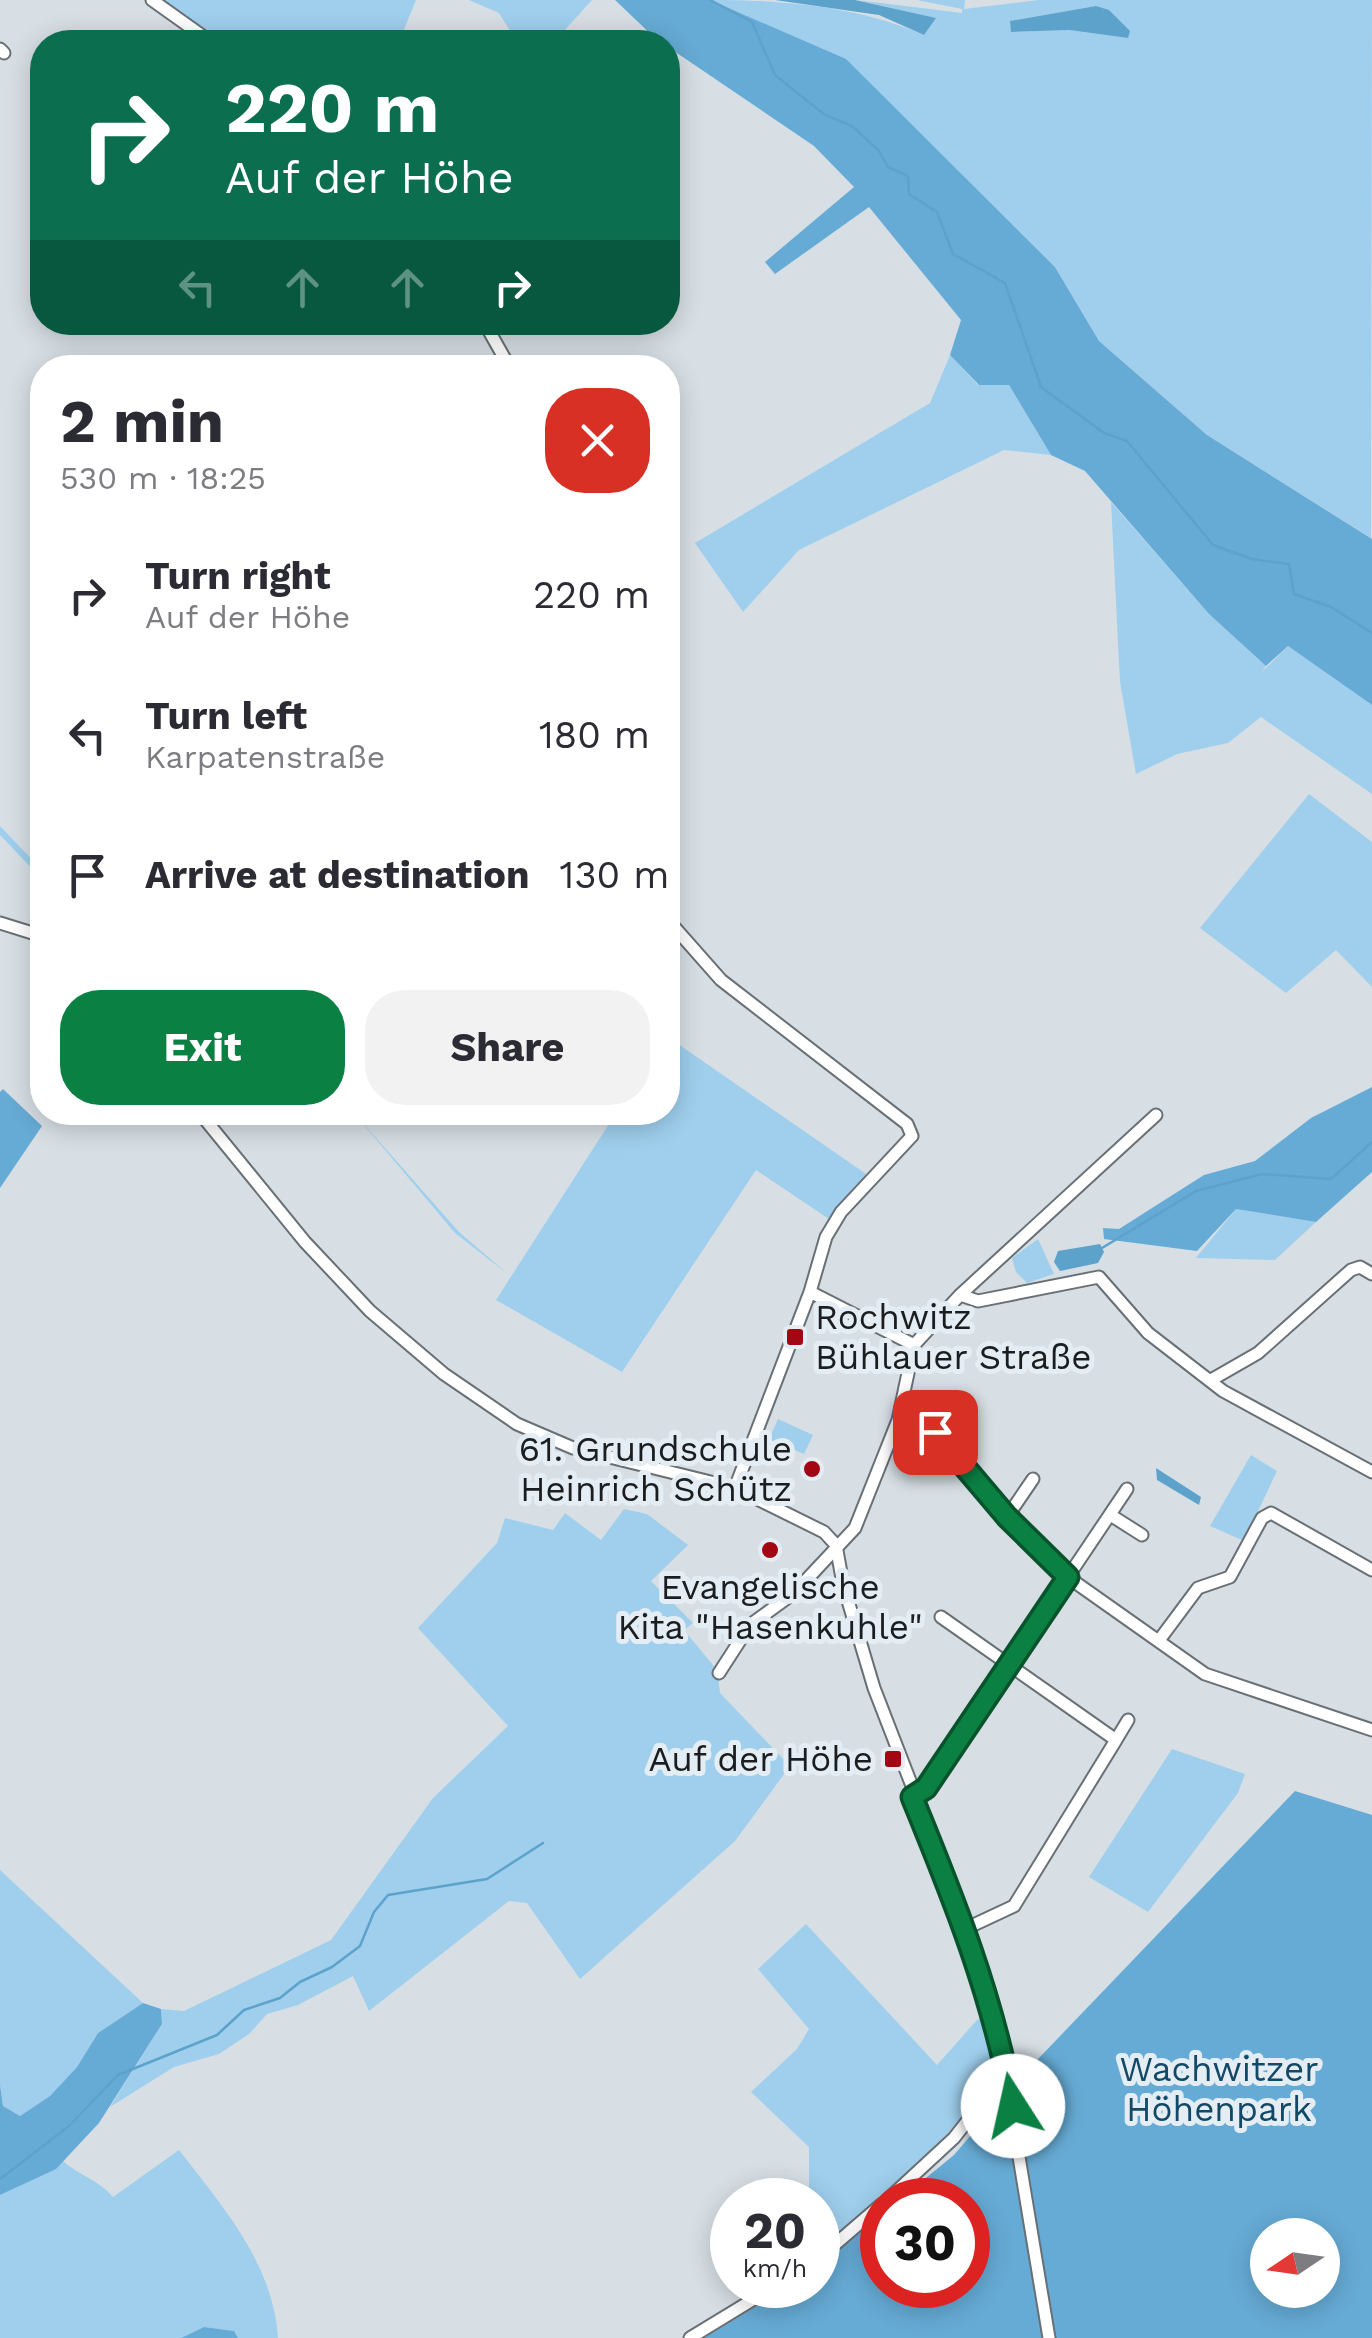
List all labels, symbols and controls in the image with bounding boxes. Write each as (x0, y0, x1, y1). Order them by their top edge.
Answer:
text: 220 m (225, 67, 439, 149)
icon: right (60, 70, 190, 200)
text: Auf der Höhe (225, 151, 514, 204)
icon: left (170, 260, 225, 315)
icon: ahead (275, 260, 330, 315)
icon: ahead (380, 260, 435, 315)
icon: right (485, 260, 540, 315)
text: 2 min (60, 386, 224, 457)
button: close (545, 388, 650, 493)
text: 530 m · 18:25 (60, 459, 266, 497)
text: Turn right (145, 554, 331, 598)
icon: right (60, 568, 115, 623)
text: 220 m (533, 573, 650, 617)
text: Auf der Höhe (145, 598, 350, 636)
text: Turn left (145, 694, 307, 738)
icon: left (60, 708, 115, 763)
text: 180 m (539, 713, 650, 757)
text: Karpatenstraße (145, 738, 385, 776)
icon: arrive (60, 848, 115, 903)
text: Arrive at destination (145, 853, 530, 897)
text: 130 m (560, 853, 669, 897)
button: Exit (60, 990, 345, 1105)
button: Share (365, 990, 650, 1105)
place label: Rochwitz Bühlauer Straße (815, 1296, 1091, 1378)
marker: Rochwitz Bühlauer Straße (784, 1326, 806, 1348)
pin (893, 1390, 978, 1475)
icon: arrive (908, 1405, 963, 1460)
place label: 61. Grundschule Heinrich Schütz (519, 1428, 792, 1510)
marker: 61. Grundschule Heinrich Schütz (801, 1458, 823, 1480)
marker: Evangelische Kita "Hasenkuhle" (759, 1539, 781, 1561)
place label: Evangelische Kita "Hasenkuhle" (617, 1566, 923, 1648)
place label: Auf der Höhe (649, 1738, 873, 1780)
marker: Auf der Höhe (882, 1748, 904, 1770)
park label: Wachwitzer Höhenpark (1119, 2048, 1319, 2130)
position arrow (961, 2054, 1065, 2158)
speed limit sign: 30 (860, 2178, 990, 2308)
text: 20 (744, 2201, 806, 2260)
north arrow (1250, 2218, 1340, 2308)
map controls (1250, 2218, 1340, 2308)
text: km/h (743, 2254, 807, 2283)

